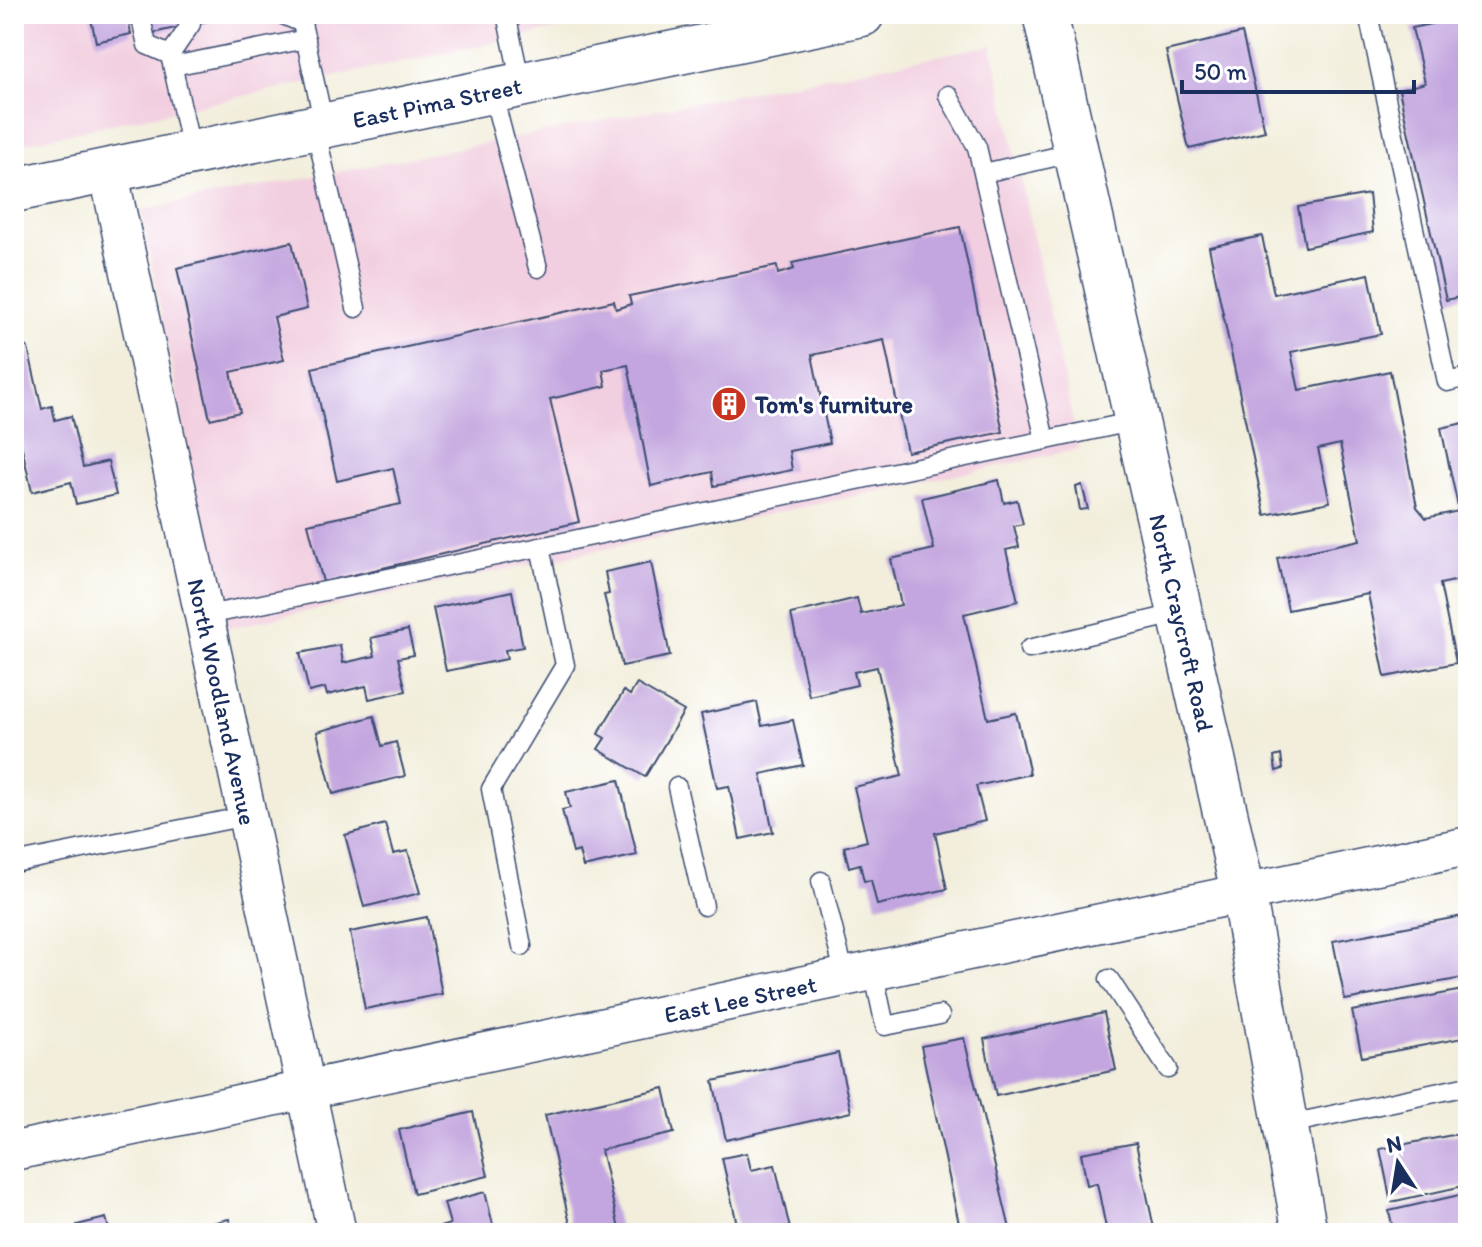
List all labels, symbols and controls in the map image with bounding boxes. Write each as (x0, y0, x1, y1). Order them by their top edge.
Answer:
scale bar (1182, 44, 1414, 94)
text: 50 m (1194, 57, 1247, 86)
street label: East Pima Street (350, 71, 524, 134)
building icon: Tom's furniture (710, 385, 748, 423)
place label: Tom's furniture (754, 390, 913, 419)
street label: North Craycroft Road (1144, 511, 1221, 734)
street label: North Woodland Avenue (182, 576, 263, 828)
street label: East Lee Street (661, 969, 819, 1029)
north arrow (1358, 1123, 1438, 1203)
text: N (1384, 1129, 1404, 1159)

